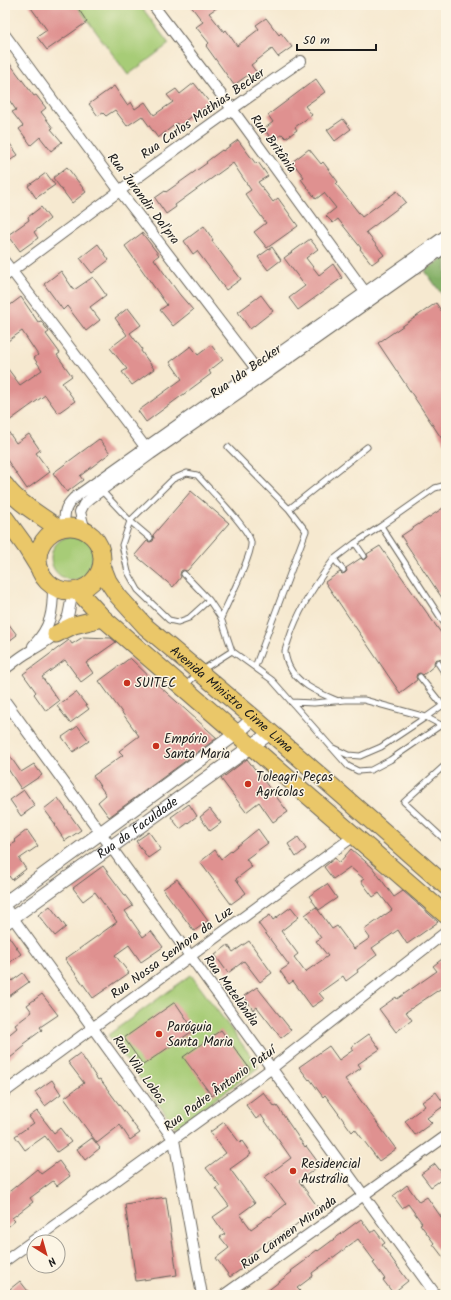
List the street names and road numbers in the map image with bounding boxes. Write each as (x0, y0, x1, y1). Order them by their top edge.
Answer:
street label: Rua Carlos Mathias Becker (137, 63, 270, 165)
street label: Rua Britânia (244, 110, 302, 178)
street label: Rua Jurandir Dal'pra (101, 149, 185, 249)
street label: Rua Ida Becker (206, 339, 287, 404)
street label: Avenida Ministro Cirne Lima (165, 641, 298, 758)
street label: Rua da Faculdade (92, 791, 183, 865)
street label: Rua Nossa Senhora da Luz (106, 901, 238, 1005)
street label: Rua Matelândia (198, 951, 264, 1031)
street label: Rua Vila Lobos (107, 1031, 172, 1109)
street label: Rua Padre Ântonio Patuí (159, 1040, 282, 1137)
street label: Rua Carmen Miranda (236, 1191, 342, 1275)

